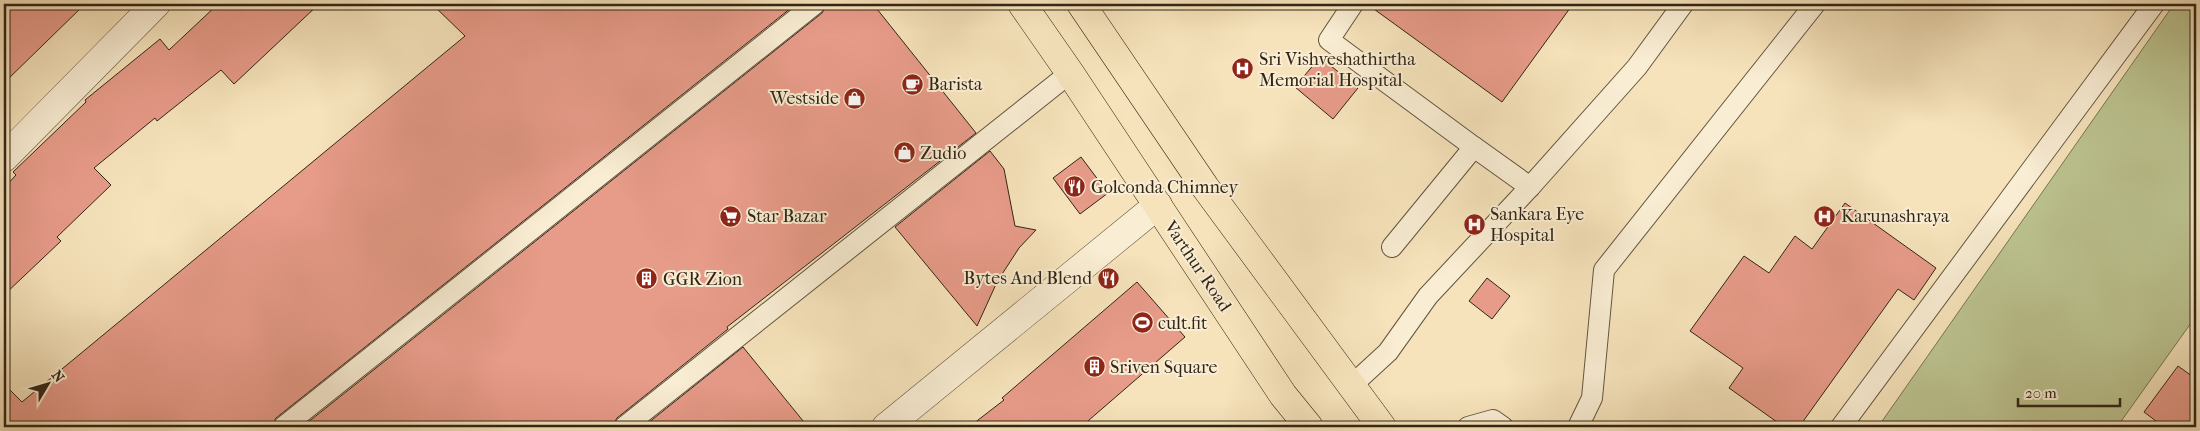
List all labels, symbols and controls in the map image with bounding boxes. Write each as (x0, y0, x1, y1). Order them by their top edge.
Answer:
place label: Sri Vishveshathirtha Memorial Hospital (1259, 49, 1416, 91)
hospital icon: Sri Vishveshathirtha Memorial Hospital (1231, 57, 1255, 81)
cafe icon: Barista (900, 72, 924, 96)
place label: Barista (928, 74, 983, 95)
shop icon: Westside (843, 86, 867, 110)
place label: Westside (769, 88, 839, 109)
shop icon: Zudio (892, 141, 916, 165)
place label: Zudio (920, 143, 966, 164)
restaurant icon: Golconda Chimney (1063, 175, 1087, 199)
place label: Golconda Chimney (1091, 177, 1239, 198)
supermarket icon: Star Bazar (719, 204, 743, 228)
place label: Sankara Eye Hospital (1490, 204, 1584, 246)
hospital icon: Karunashraya (1813, 204, 1837, 228)
place label: Star Bazar (747, 206, 827, 227)
place label: Karunashraya (1841, 206, 1950, 227)
hospital icon: Sankara Eye Hospital (1462, 212, 1486, 236)
street label: Varthur Road (1159, 216, 1236, 316)
restaurant icon: Bytes And Blend (1096, 266, 1120, 290)
building icon: GGR Zion (635, 267, 659, 291)
place label: Bytes And Blend (964, 268, 1092, 289)
place label: GGR Zion (663, 269, 743, 290)
sports icon: cult.fit (1130, 311, 1154, 335)
place label: cult.fit (1158, 313, 1208, 334)
building icon: Sriven Square (1082, 355, 1106, 379)
place label: Sriven Square (1110, 357, 1218, 378)
north arrow (22, 358, 72, 408)
text: N (48, 367, 68, 386)
scale bar (2018, 376, 2120, 408)
text: 20 m (2025, 384, 2057, 402)

